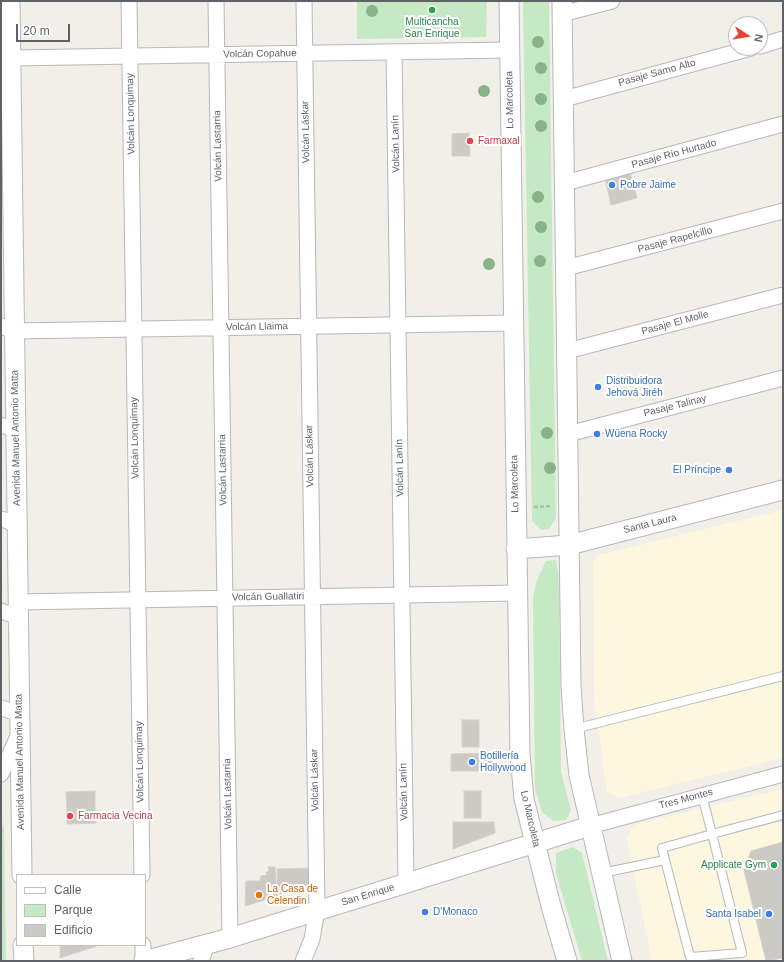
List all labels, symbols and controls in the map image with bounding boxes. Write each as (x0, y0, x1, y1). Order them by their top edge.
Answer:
marker: Multicancha San Enrique (427, 5, 437, 15)
scale bar (18, 16, 72, 42)
place label: Multicancha San Enrique (404, 16, 460, 40)
north arrow (728, 16, 768, 56)
text: 20 m (23, 24, 50, 38)
text: N (752, 33, 765, 43)
street label: Volcán Copahue (223, 47, 297, 61)
street label: Pasaje Samo Alto (617, 57, 697, 89)
street label: Lo Marcoleta (503, 71, 517, 129)
street label: Volcán Lonquimay (124, 73, 138, 155)
street label: Volcán Láskar (299, 100, 313, 164)
street label: Volcán Lastarria (211, 110, 225, 182)
street label: Volcán Lanín (389, 115, 403, 173)
place label: Farmaxal (478, 135, 520, 147)
marker: Farmaxal (465, 136, 475, 146)
street label: Pasaje Río Hurtado (630, 137, 718, 171)
place label: Pobre Jaime (620, 179, 676, 191)
marker: Pobre Jaime (607, 180, 617, 190)
street label: Pasaje Rapelcillo (636, 224, 714, 256)
street label: Pasaje El Molle (640, 308, 710, 338)
street label: Volcán Llaima (226, 320, 288, 334)
street label: Avenida Manuel Antonio Matta (9, 370, 23, 506)
place label: Distribuidora Jehová Jiréh (606, 375, 663, 398)
marker: Distribuidora Jehová Jiréh (593, 382, 603, 392)
street label: Pasaje Talinay (642, 392, 708, 420)
street label: Volcán Lonquimay (128, 397, 142, 479)
street label: Volcán Láskar (303, 424, 317, 488)
place label: Wüena Rocky (605, 428, 667, 440)
marker: Wüena Rocky (592, 429, 602, 439)
street label: Volcán Lastarria (216, 434, 230, 506)
street label: Volcán Lanín (393, 439, 407, 497)
street label: Lo Marcoleta (508, 455, 522, 513)
place label: El Príncipe (673, 464, 721, 476)
marker: El Príncipe (724, 465, 734, 475)
street label: Santa Laura (622, 512, 678, 536)
street label: Volcán Guallatiri (232, 590, 304, 604)
street label: Avenida Manuel Antonio Matta (13, 694, 27, 830)
street label: Volcán Lonquimay (133, 721, 147, 803)
street label: Volcán Láskar (308, 748, 322, 812)
place label: Botillería Hollywood (480, 750, 526, 774)
marker: Botillería Hollywood (467, 757, 477, 767)
street label: Volcán Lastarria (221, 758, 235, 830)
street label: Volcán Lanín (397, 763, 411, 821)
street label: Tres Montes (658, 786, 714, 812)
street label: Lo Marcoleta (518, 789, 542, 849)
place label: Farmacia Vecina (78, 810, 152, 822)
marker: Farmacia Vecina (65, 811, 75, 821)
place label: Applicate Gym (701, 859, 766, 871)
marker: Applicate Gym (769, 860, 779, 870)
legend (16, 874, 146, 946)
street label: San Enrique (340, 881, 396, 909)
text: Calle (54, 883, 81, 897)
place label: La Casa de Celendin (267, 883, 318, 906)
marker: La Casa de Celendin (254, 890, 264, 900)
text: Parque (54, 903, 93, 917)
place label: D'Monaco (433, 906, 478, 918)
marker: D'Monaco (420, 907, 430, 917)
place label: Santa Isabel (705, 908, 761, 920)
marker: Santa Isabel (764, 909, 774, 919)
text: Edificio (54, 923, 93, 937)

